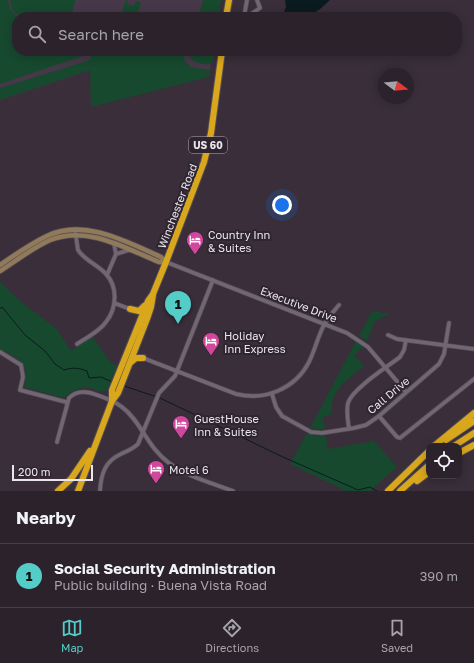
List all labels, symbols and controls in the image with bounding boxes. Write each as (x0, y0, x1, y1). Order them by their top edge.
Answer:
search box (12, 12, 462, 56)
icon: search (26, 23, 48, 45)
text: Search here (58, 25, 144, 43)
north arrow (378, 68, 414, 104)
road number: US 60 (189, 137, 227, 153)
street label: Winchester Road (155, 162, 199, 250)
your location (272, 195, 292, 215)
place label: Country Inn & Suites (208, 228, 270, 254)
hotel icon: Country Inn & Suites (185, 230, 205, 255)
street label: Executive Drive (259, 283, 339, 325)
pin: 1 (165, 291, 191, 324)
place label: Holiday Inn Express (224, 329, 286, 355)
hotel icon: Holiday Inn Express (201, 331, 221, 356)
street label: Call Drive (364, 374, 412, 416)
place label: GuestHouse Inn & Suites (194, 412, 259, 438)
hotel icon: GuestHouse Inn & Suites (171, 414, 191, 439)
map controls (426, 443, 462, 479)
button: locate (426, 443, 462, 479)
hotel icon: Motel 6 (146, 459, 166, 484)
scale bar (12, 463, 93, 482)
place label: Motel 6 (169, 463, 209, 476)
text: 200 m (18, 465, 51, 478)
text: Nearby (16, 507, 76, 528)
text: Social Security Administration (54, 559, 276, 577)
text: 1 (26, 568, 32, 584)
text: 390 m (420, 568, 458, 584)
text: Public building · Buena Vista Road (54, 577, 267, 593)
tab: Map (61, 617, 83, 654)
tab: Directions (205, 617, 259, 654)
tab: Saved (381, 617, 413, 654)

